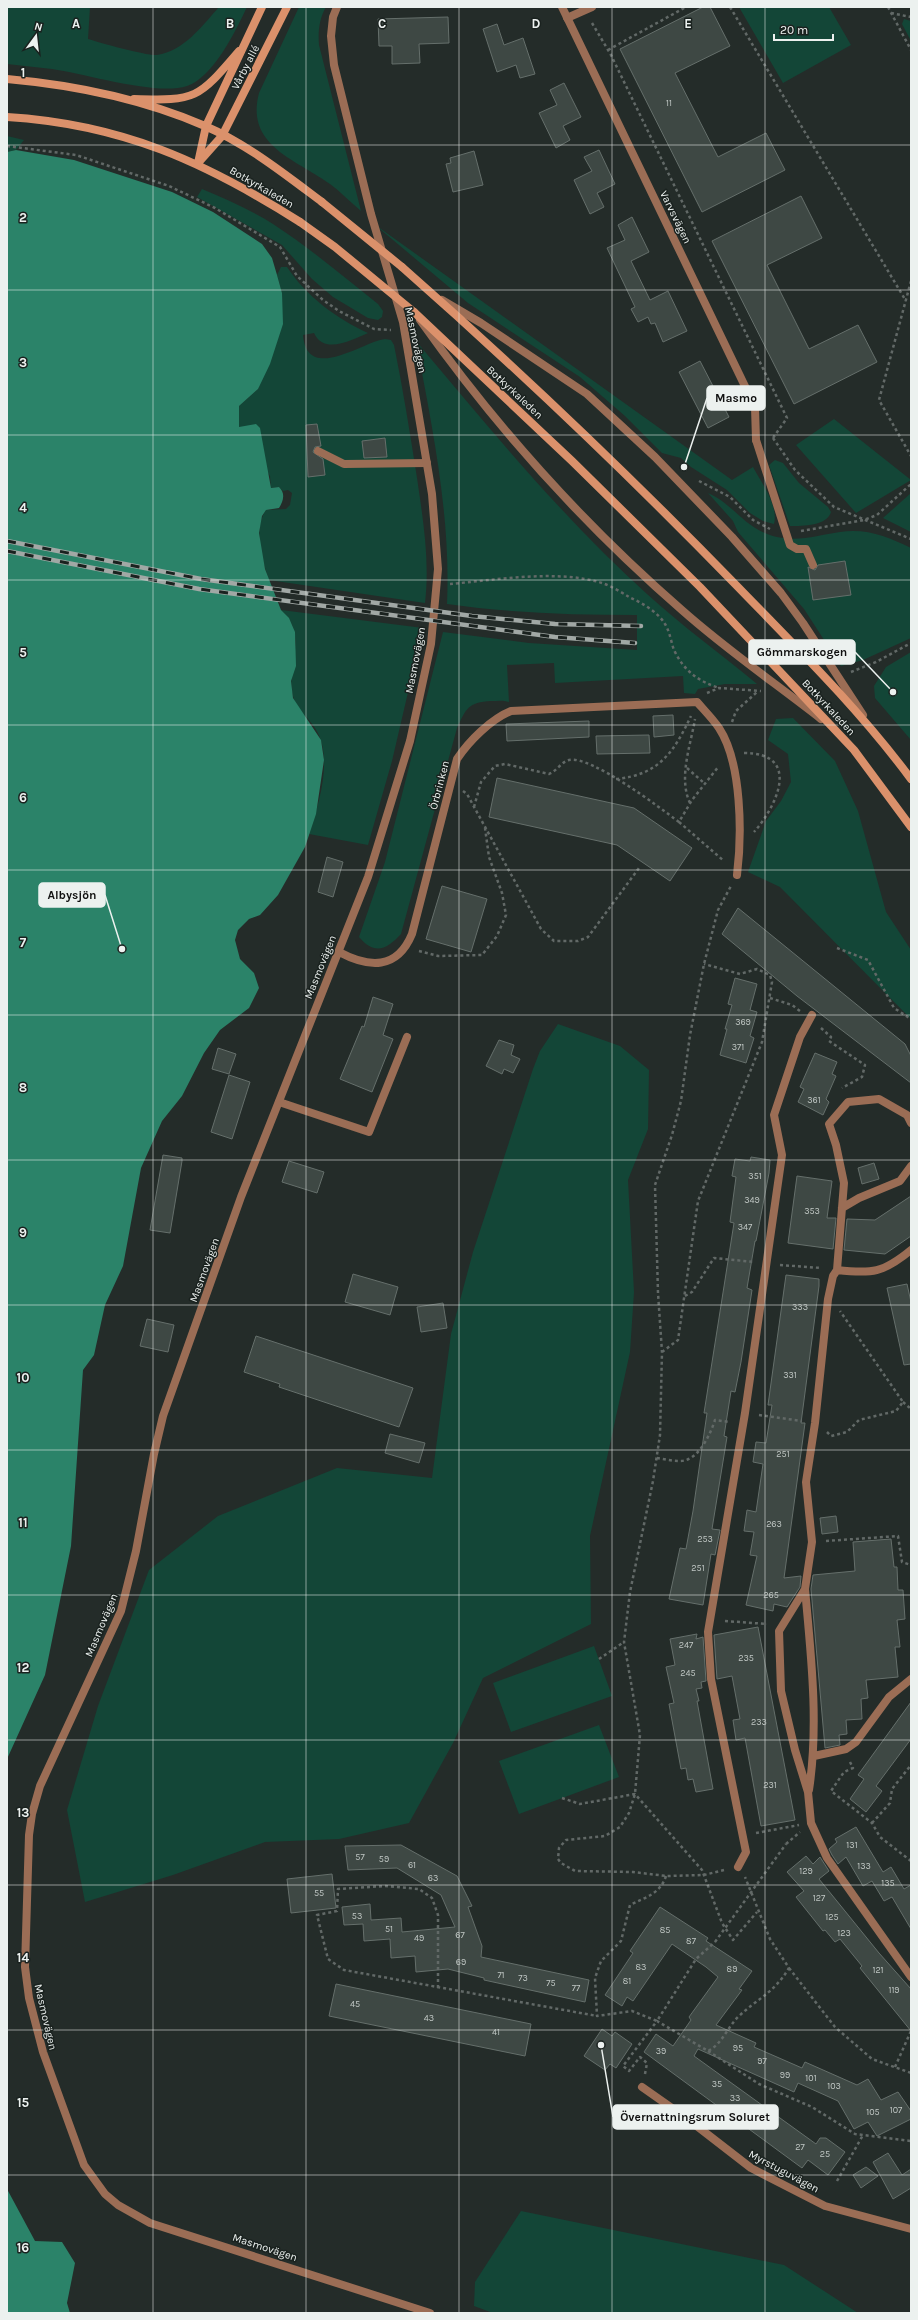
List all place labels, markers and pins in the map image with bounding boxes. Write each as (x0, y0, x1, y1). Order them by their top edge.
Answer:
callout: Masmo (707, 386, 765, 410)
callout: Gömmarskogen (749, 640, 855, 664)
callout: Albysjön (39, 883, 105, 907)
callout: Övernattningsrum Soluret (613, 2105, 778, 2129)

